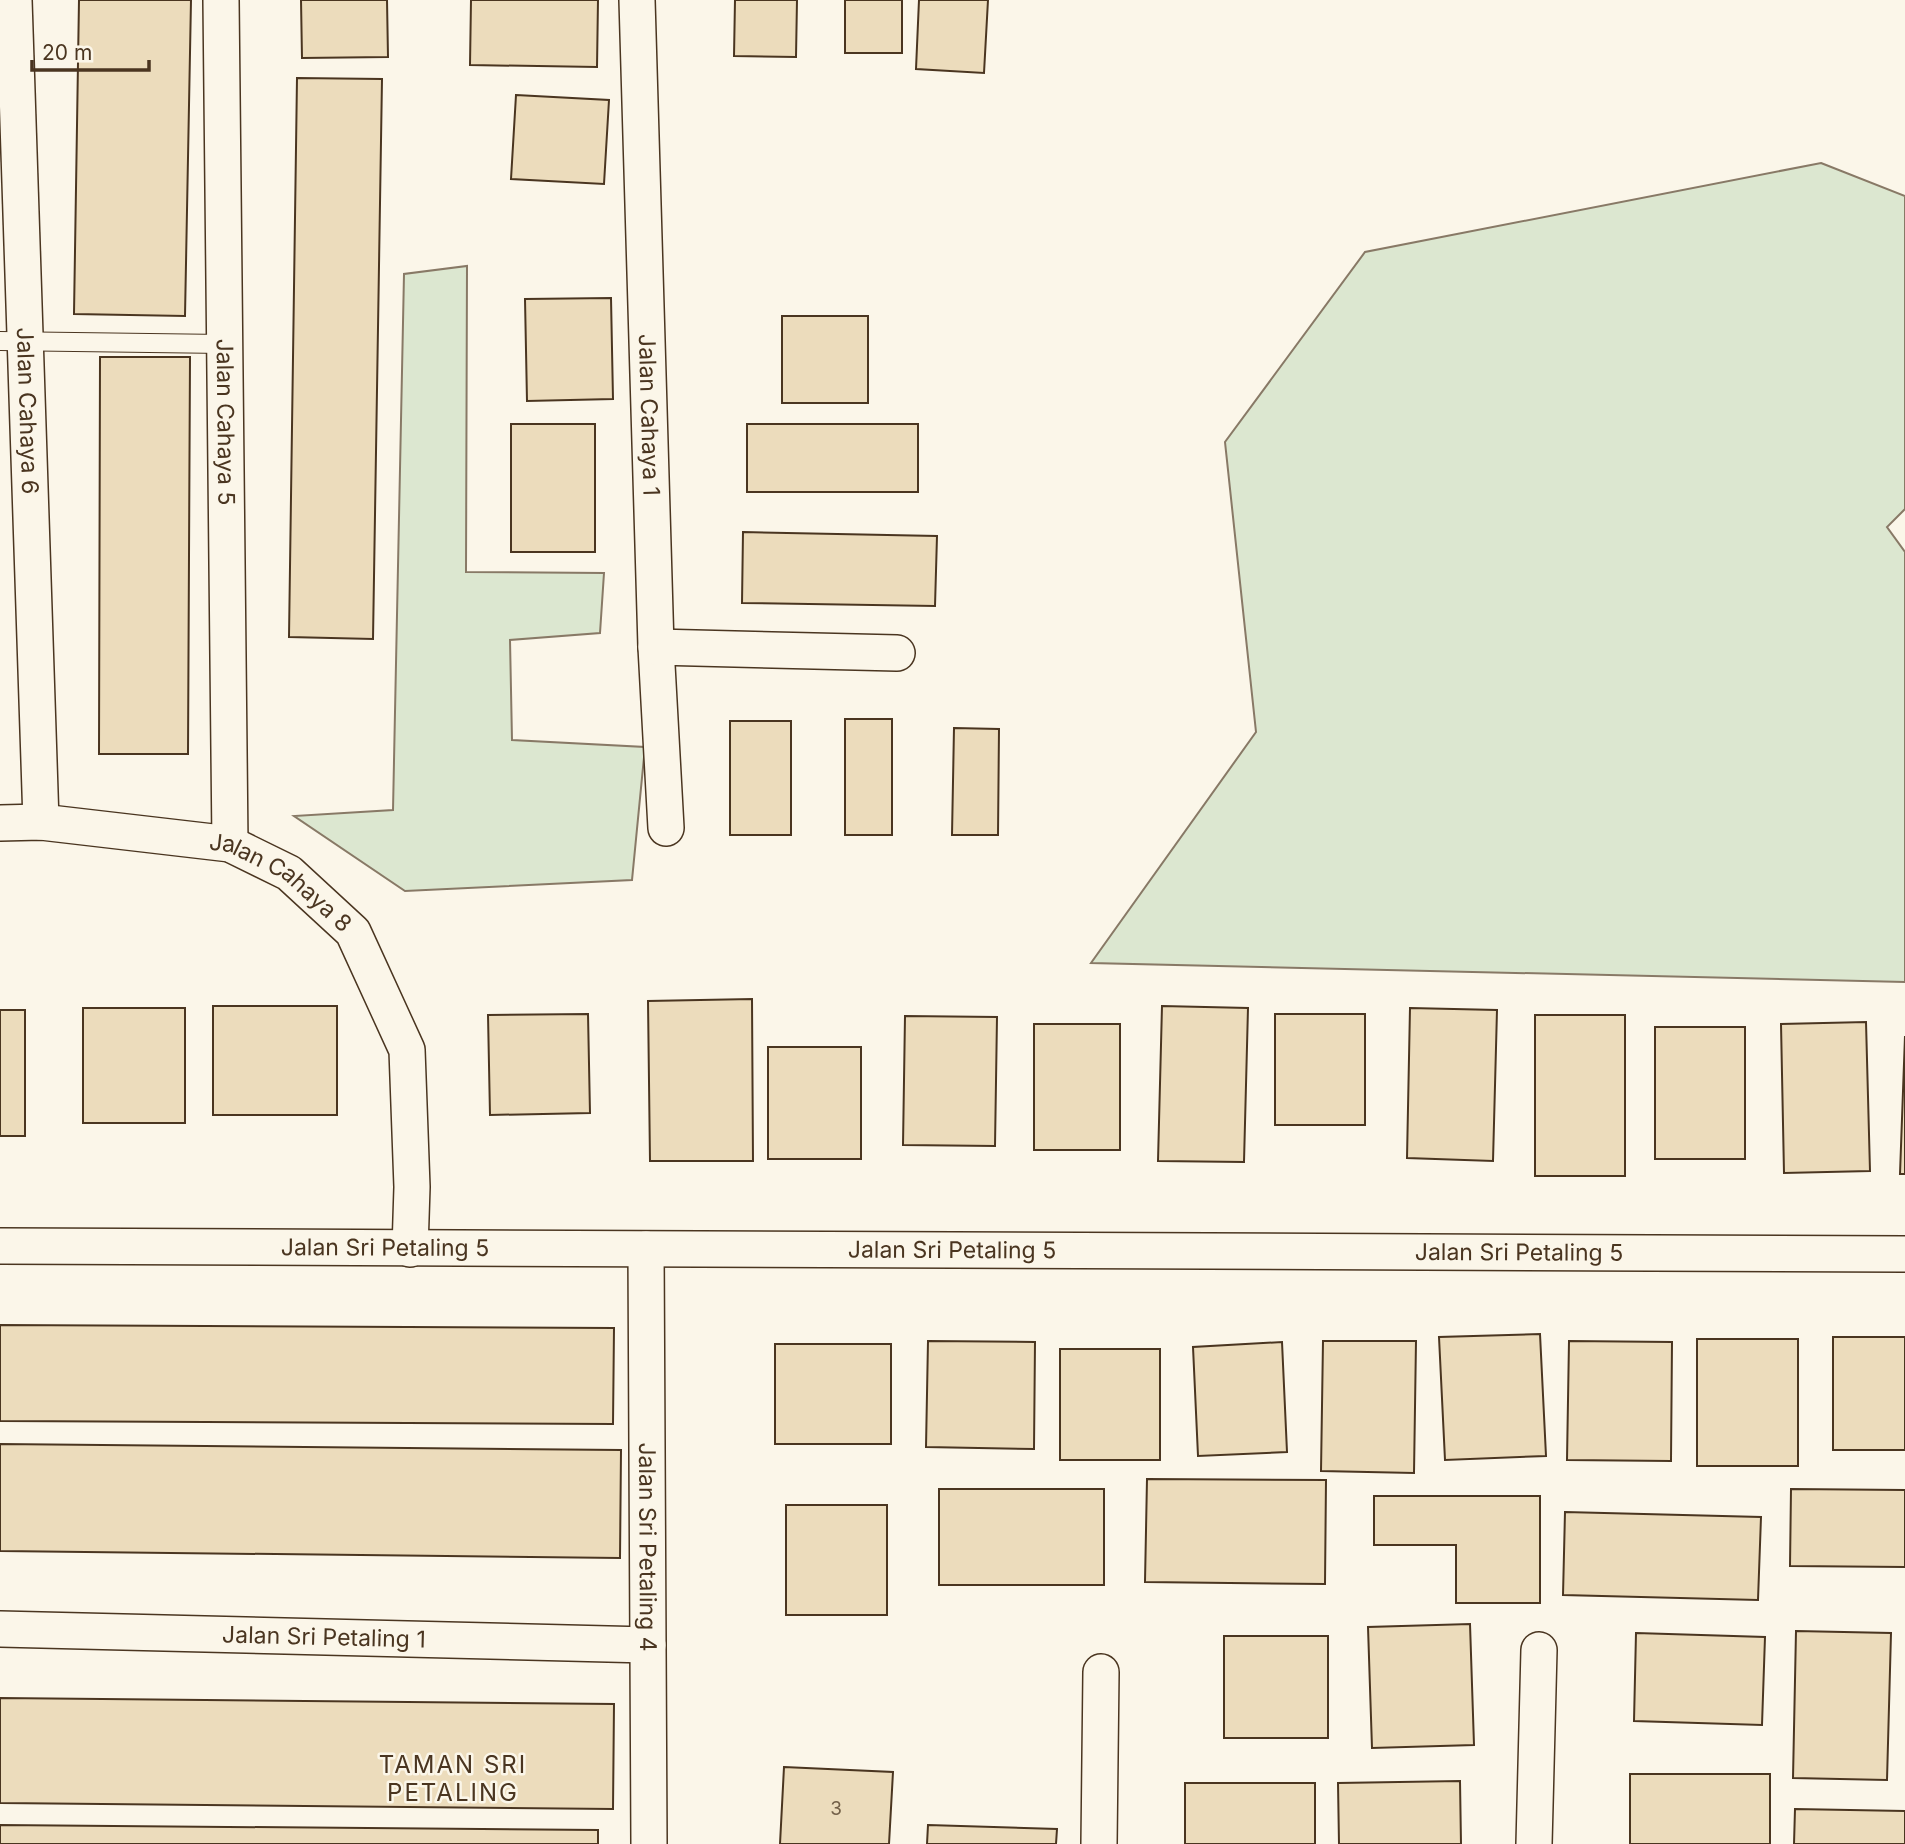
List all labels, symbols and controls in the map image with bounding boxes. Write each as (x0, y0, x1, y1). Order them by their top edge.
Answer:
scale bar (32, 28, 149, 72)
text: 20 m (42, 40, 92, 65)
street label: Jalan Cahaya 6 (11, 327, 44, 495)
street label: Jalan Cahaya 1 (633, 333, 666, 496)
street label: Jalan Cahaya 5 (211, 338, 240, 505)
street label: Jalan Cahaya 8 (208, 828, 358, 938)
street label: Jalan Sri Petaling 5 (281, 1233, 489, 1262)
street label: Jalan Sri Petaling 5 (848, 1236, 1056, 1264)
street label: Jalan Sri Petaling 5 (1415, 1238, 1623, 1267)
street label: Jalan Sri Petaling 4 (633, 1442, 662, 1652)
street label: Jalan Sri Petaling 1 (222, 1620, 426, 1654)
district label: TAMAN SRI PETALING (379, 1750, 527, 1807)
house number: 3 (830, 1797, 842, 1820)

